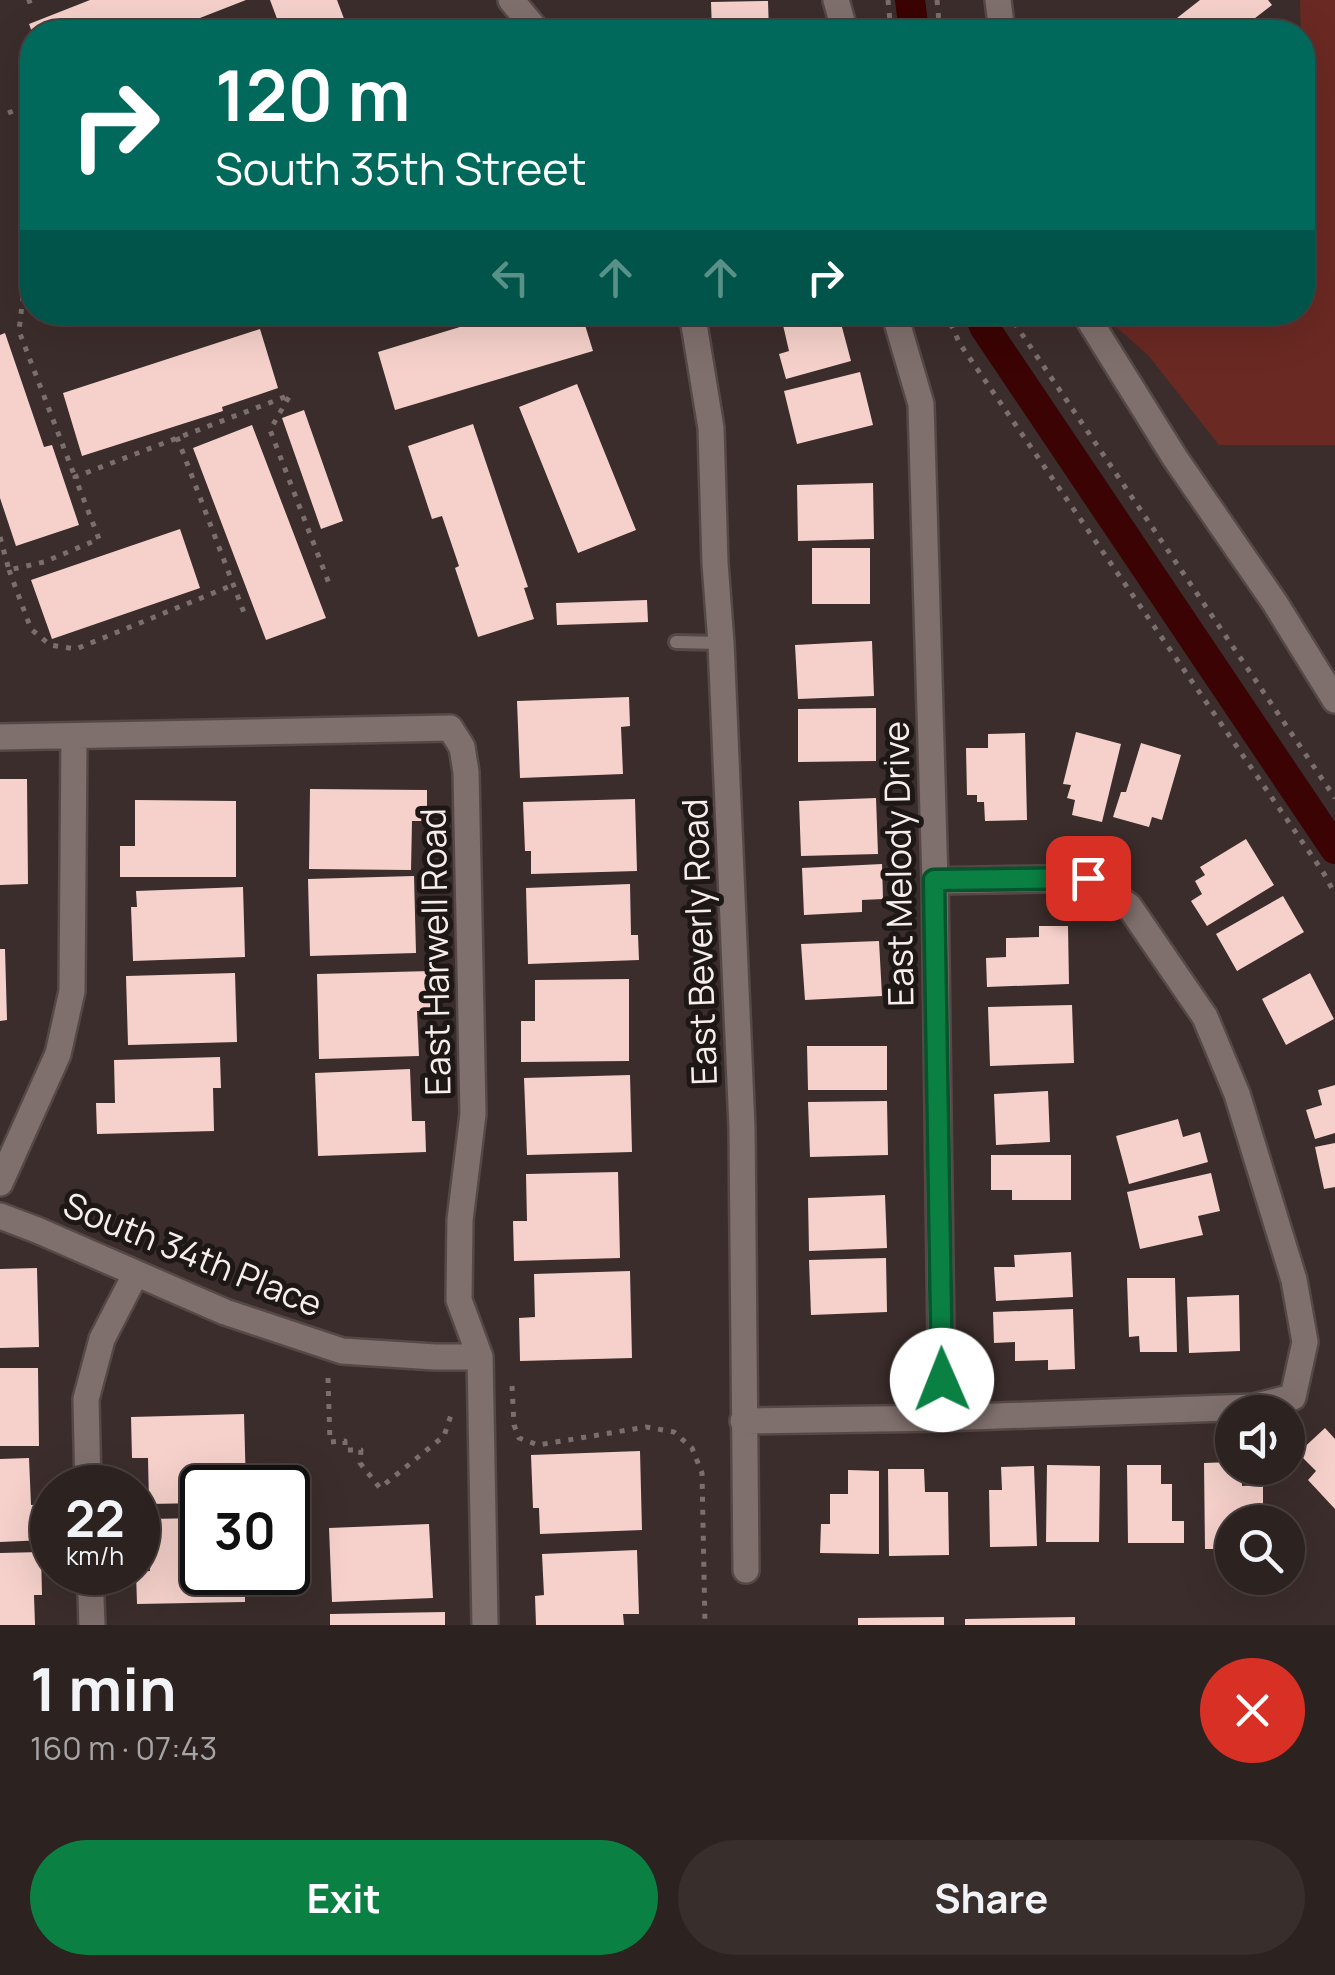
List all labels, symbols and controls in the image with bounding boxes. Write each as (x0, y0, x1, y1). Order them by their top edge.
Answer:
text: 120 m (215, 46, 410, 142)
icon: right (50, 60, 180, 190)
text: South 35th Street (215, 137, 587, 199)
icon: left (483, 250, 538, 305)
icon: ahead (588, 250, 643, 305)
icon: ahead (693, 250, 748, 305)
icon: right (798, 250, 853, 305)
street label: East Melody Drive (872, 721, 924, 1007)
street label: East Beverly Road (670, 798, 728, 1086)
street label: East Harwell Road (408, 808, 462, 1096)
pin (1046, 836, 1131, 921)
icon: arrive (1061, 851, 1116, 906)
street label: South 34th Place (57, 1180, 329, 1328)
position arrow (890, 1328, 994, 1432)
map controls (1215, 1395, 1305, 1595)
button: sound (1215, 1395, 1305, 1485)
speed limit sign: 30 (180, 1465, 310, 1595)
text: 22 (65, 1484, 125, 1552)
button: search (1215, 1505, 1305, 1595)
text: km/h (66, 1538, 124, 1573)
text: 1 min (30, 1647, 177, 1729)
button: close (1200, 1658, 1305, 1763)
text: 160 m · 07:43 (30, 1726, 217, 1770)
button: Exit (30, 1840, 658, 1955)
button: Share (678, 1840, 1305, 1955)

